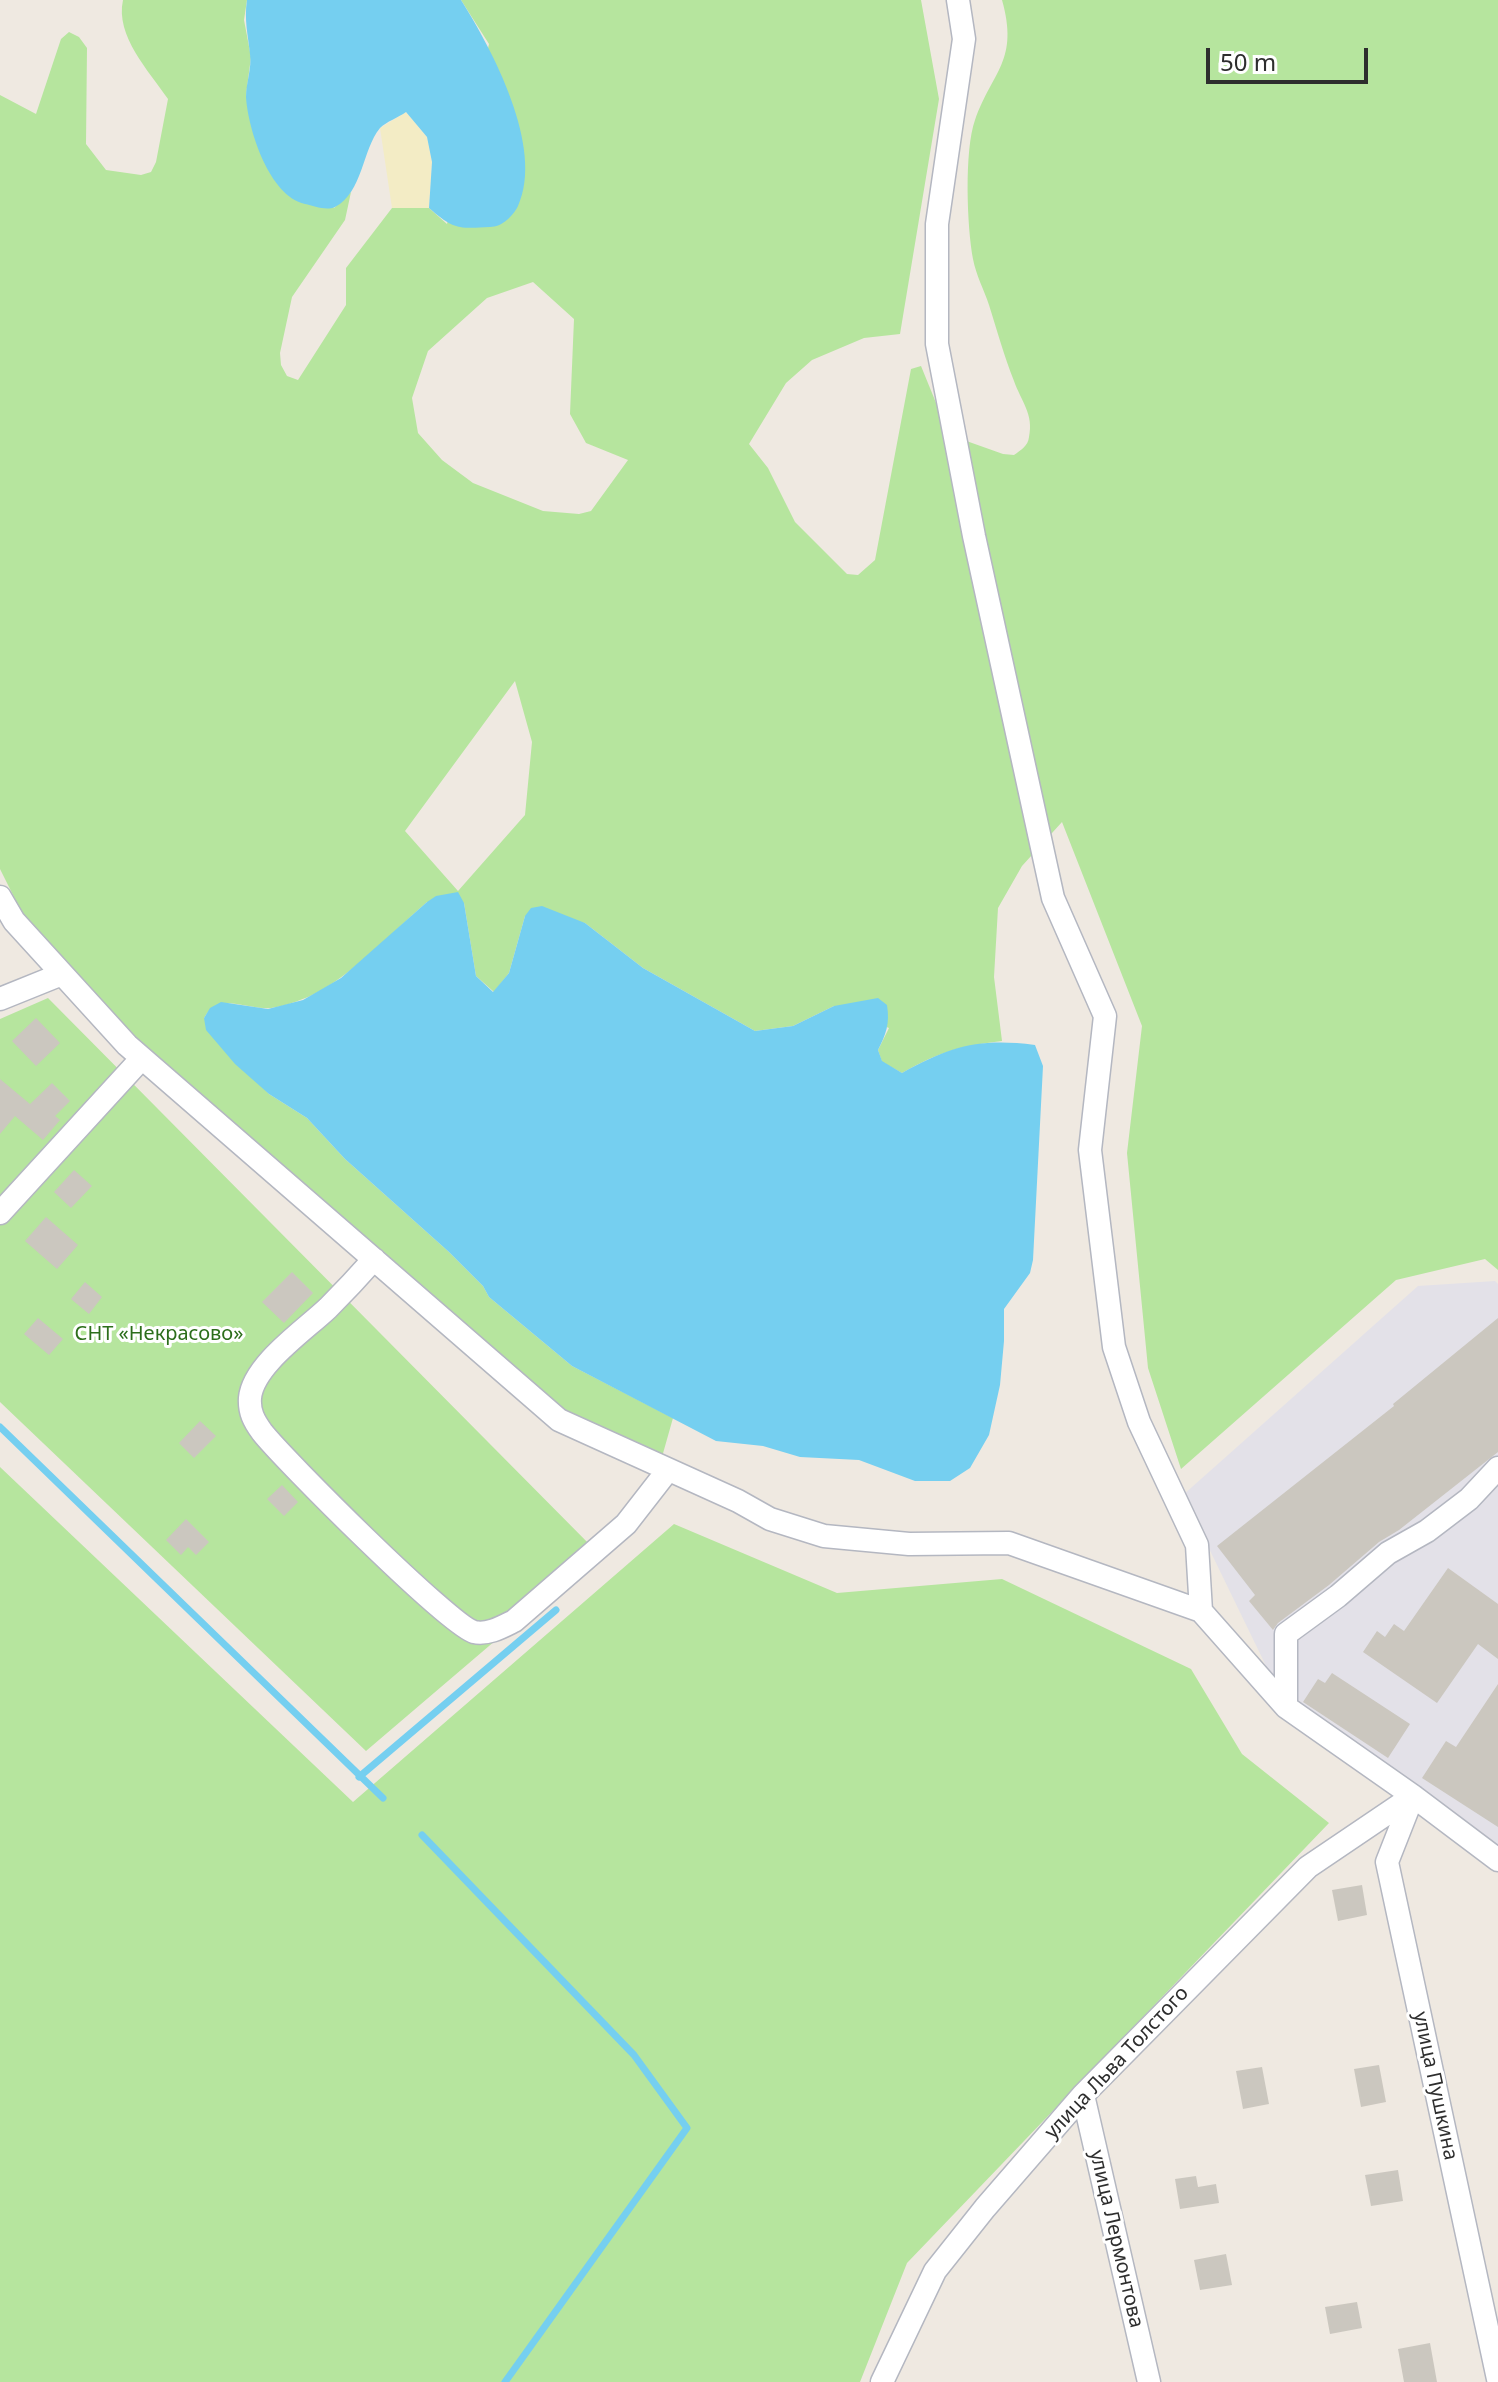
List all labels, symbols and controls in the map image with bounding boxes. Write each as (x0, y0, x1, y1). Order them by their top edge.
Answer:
scale bar (1210, 32, 1372, 82)
text: 50 m (1220, 45, 1276, 78)
park label: СНТ «Некрасово» (75, 1322, 243, 1346)
street label: улица Льва Толстого (1040, 1982, 1194, 2144)
street label: улица Пушкина (1408, 2010, 1462, 2162)
street label: улица Лермонтова (1084, 2148, 1148, 2330)

